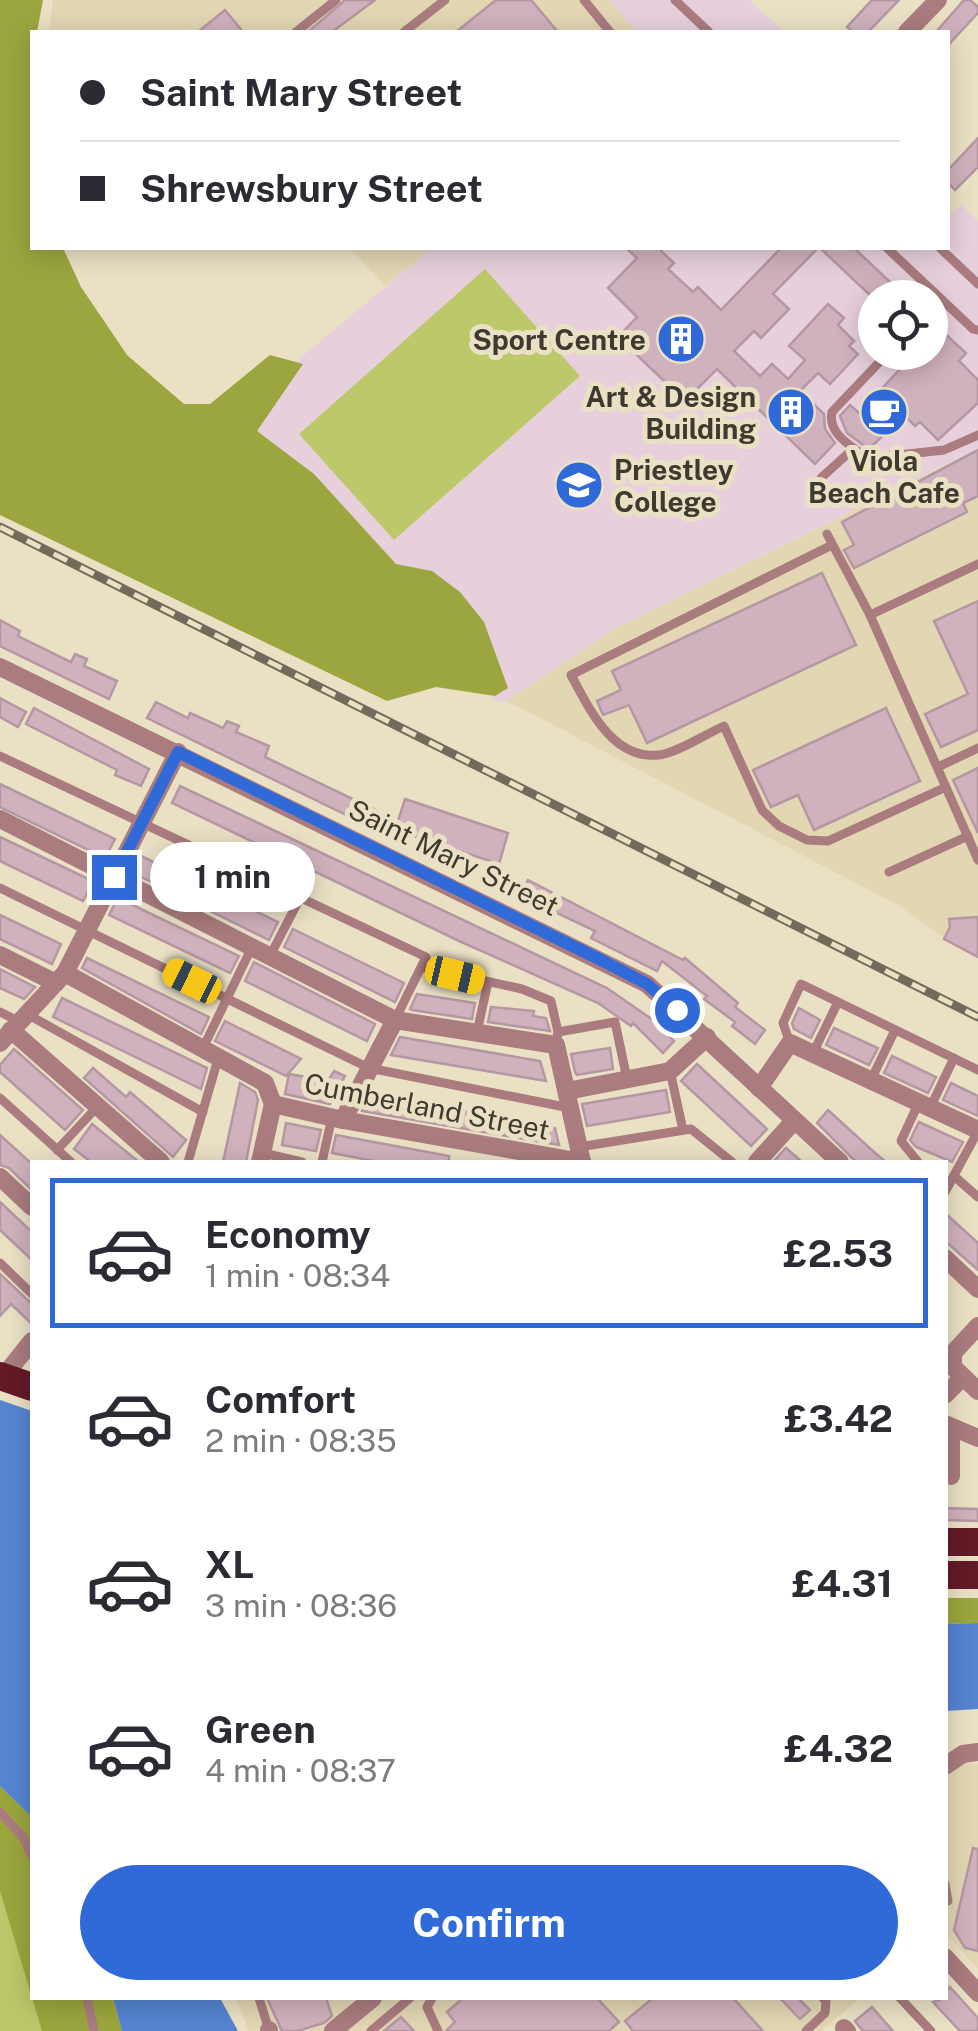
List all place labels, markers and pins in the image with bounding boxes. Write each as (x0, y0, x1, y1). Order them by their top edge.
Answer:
building icon: Sport Centre (655, 313, 707, 365)
place label: Sport Centre (472, 323, 646, 356)
place label: Art & Design Building (585, 380, 756, 445)
building icon: Art & Design Building (765, 386, 817, 438)
cafe icon: Viola Beach Cafe (858, 386, 910, 438)
place label: Viola Beach Cafe (808, 444, 960, 509)
place label: Priestley College (614, 453, 734, 518)
school or university icon: Priestley College (553, 459, 605, 511)

